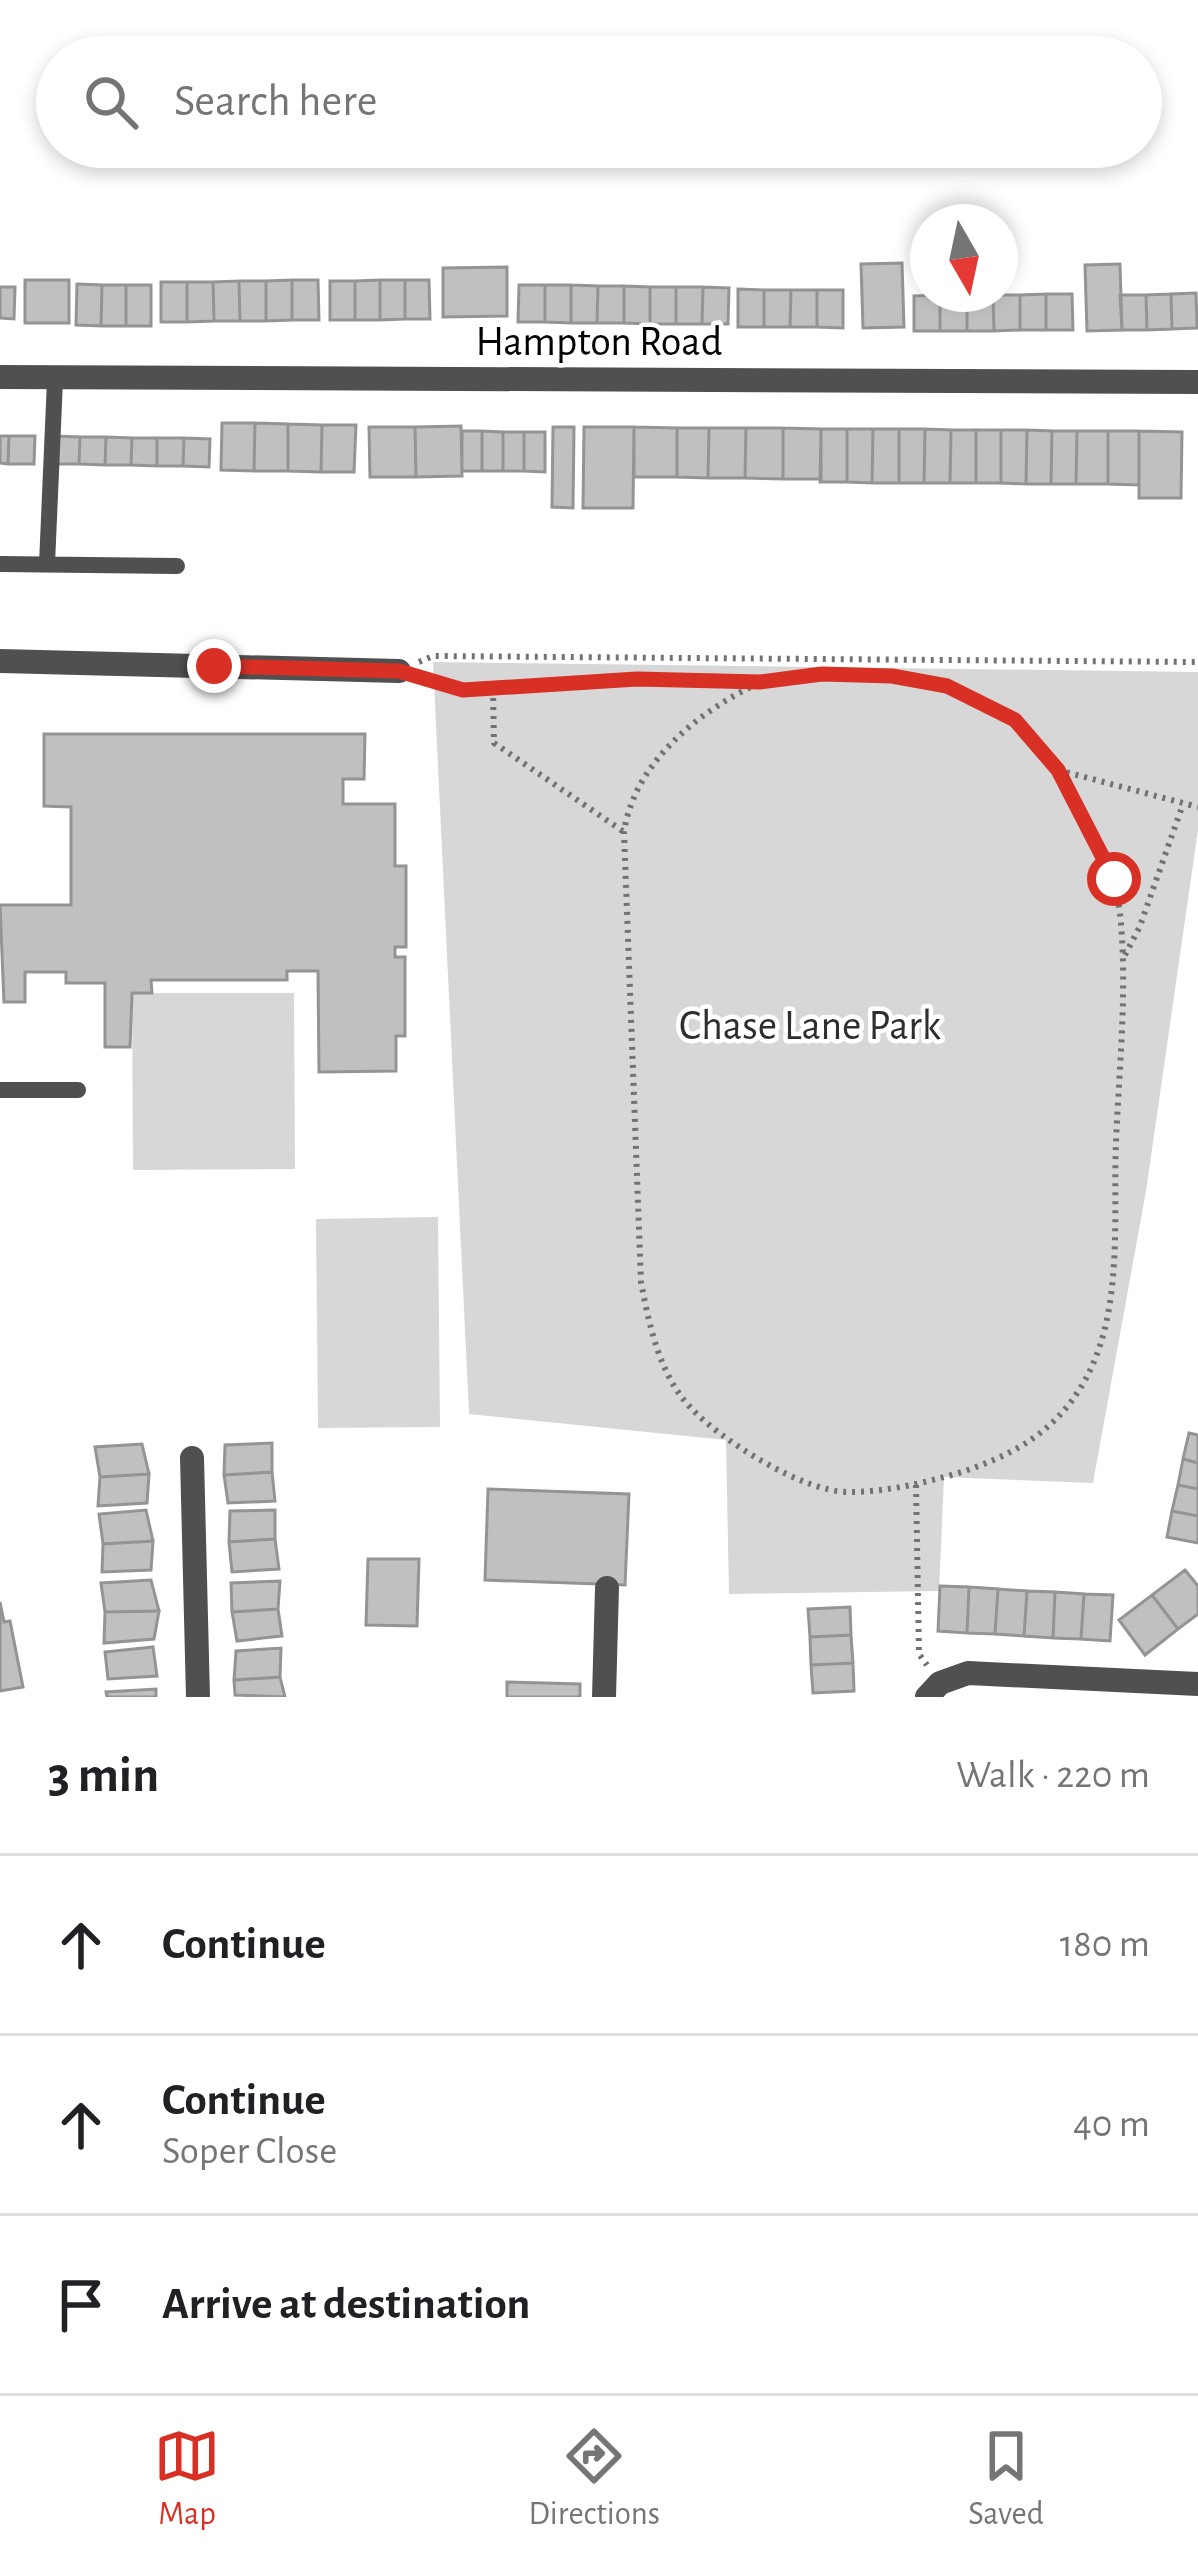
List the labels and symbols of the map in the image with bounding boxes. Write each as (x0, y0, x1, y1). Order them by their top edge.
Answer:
north arrow (910, 204, 1018, 312)
street label: Hampton Road (475, 321, 723, 363)
route end (187, 639, 241, 693)
route start (1087, 852, 1141, 906)
park label: Chase Lane Park (679, 1005, 941, 1047)

